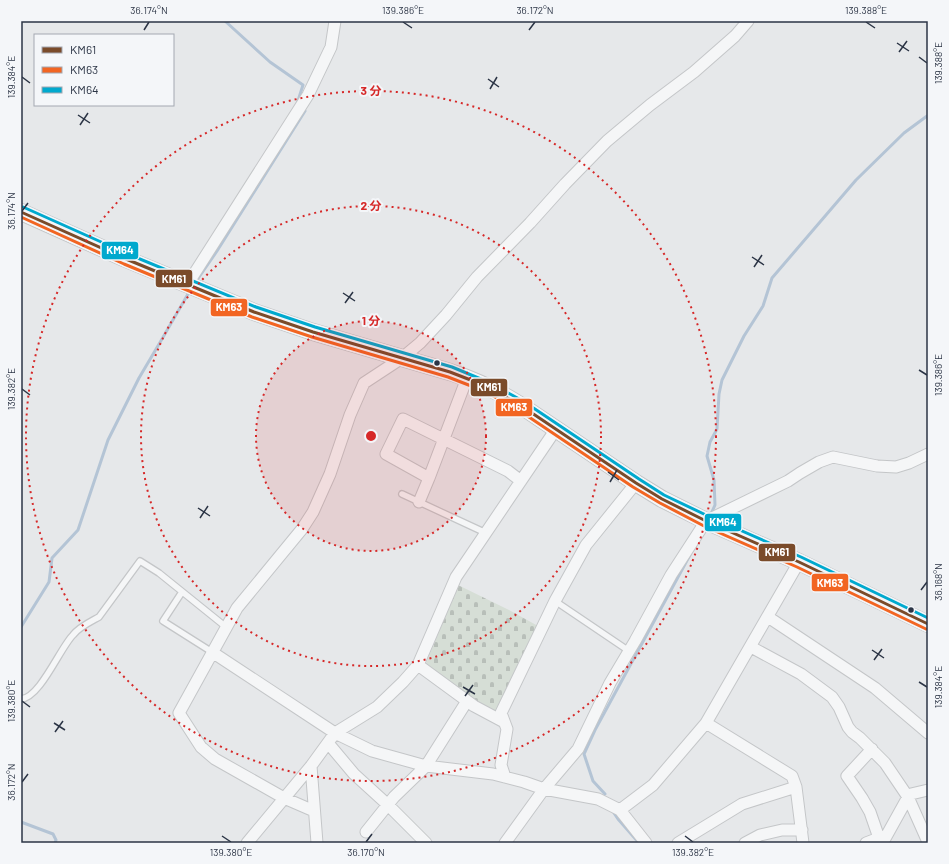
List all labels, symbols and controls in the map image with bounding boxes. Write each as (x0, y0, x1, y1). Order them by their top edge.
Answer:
text: 36.174°N (130, 4, 168, 16)
text: 139.386°E (382, 4, 424, 16)
text: 36.172°N (516, 4, 554, 16)
text: 139.388°E (845, 4, 887, 16)
legend (34, 34, 174, 106)
text: KM61 (70, 42, 96, 56)
text: 139.388°E (932, 42, 944, 84)
text: 139.384°E (5, 56, 17, 98)
text: KM63 (70, 62, 98, 76)
text: KM64 (70, 82, 99, 96)
text: 3 分 (361, 83, 381, 97)
text: 36.174°N (5, 192, 17, 230)
text: 2 分 (360, 198, 382, 212)
line badge: KM64 (101, 241, 139, 260)
text: KM64 (106, 243, 134, 256)
line badge: KM61 (155, 269, 193, 288)
text: KM61 (162, 272, 186, 285)
line badge: KM63 (210, 298, 248, 317)
text: KM63 (216, 300, 242, 313)
text: 1 分 (362, 313, 380, 327)
text: 139.386°E (932, 354, 944, 396)
unlabelled marker (432, 358, 442, 368)
text: 139.382°E (5, 368, 17, 410)
line badge: KM61 (470, 378, 508, 397)
text: KM61 (477, 380, 501, 393)
line badge: KM63 (495, 398, 533, 417)
text: KM63 (501, 400, 527, 413)
centre of rings (364, 429, 378, 443)
line badge: KM64 (704, 513, 742, 532)
text: KM64 (709, 515, 737, 528)
line badge: KM61 (758, 543, 796, 562)
text: KM61 (765, 545, 789, 558)
text: 36.168°N (932, 563, 944, 601)
line badge: KM63 (811, 573, 849, 592)
text: KM63 (817, 576, 843, 589)
unlabelled marker (906, 605, 916, 615)
text: 139.384°E (932, 666, 944, 708)
text: 139.380°E (5, 680, 17, 722)
text: 36.172°N (5, 763, 17, 801)
text: 139.380°E (210, 846, 252, 858)
text: 36.170°N (347, 846, 385, 858)
text: 139.382°E (672, 846, 714, 858)

